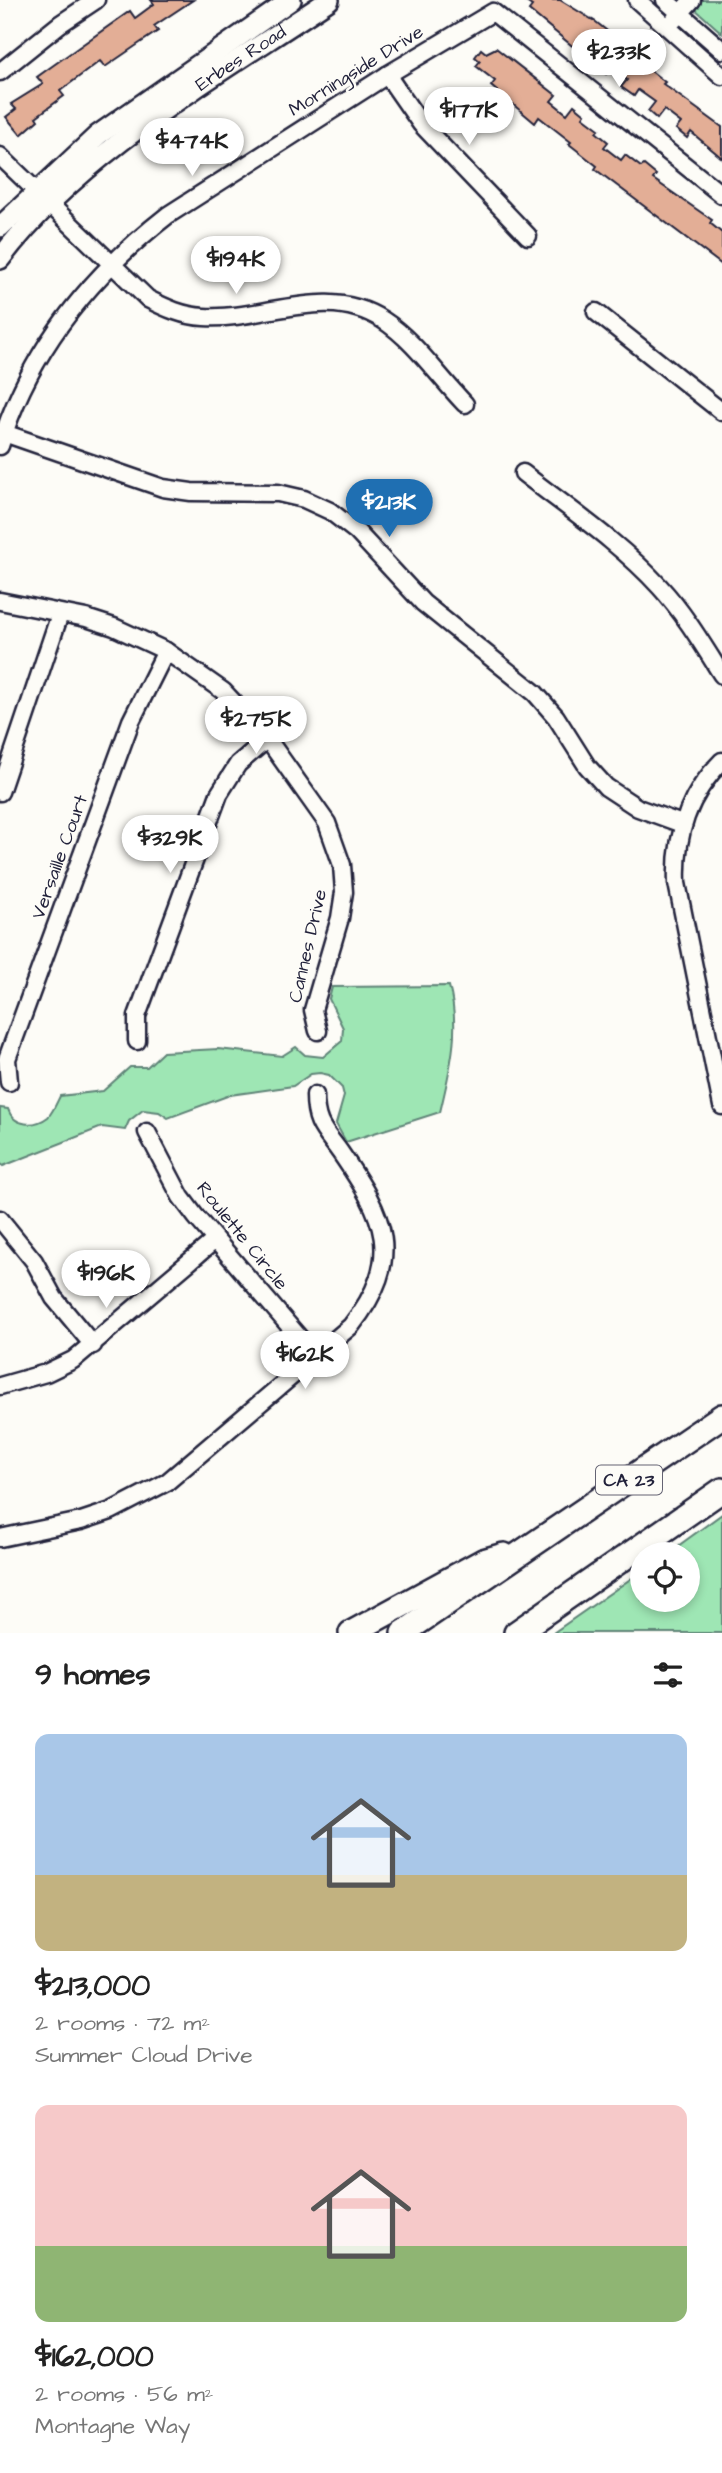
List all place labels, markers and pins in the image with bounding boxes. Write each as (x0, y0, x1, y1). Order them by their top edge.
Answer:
pin: $233K (570, 29, 668, 89)
pin: $177K (420, 88, 518, 147)
pin: $474K (143, 118, 241, 178)
pin: $194K (187, 236, 285, 296)
pin: $213K (340, 480, 438, 539)
pin: $275K (207, 696, 305, 756)
pin: $329K (121, 816, 219, 875)
pin: $196K (57, 1250, 155, 1310)
pin: $162K (256, 1332, 354, 1391)

